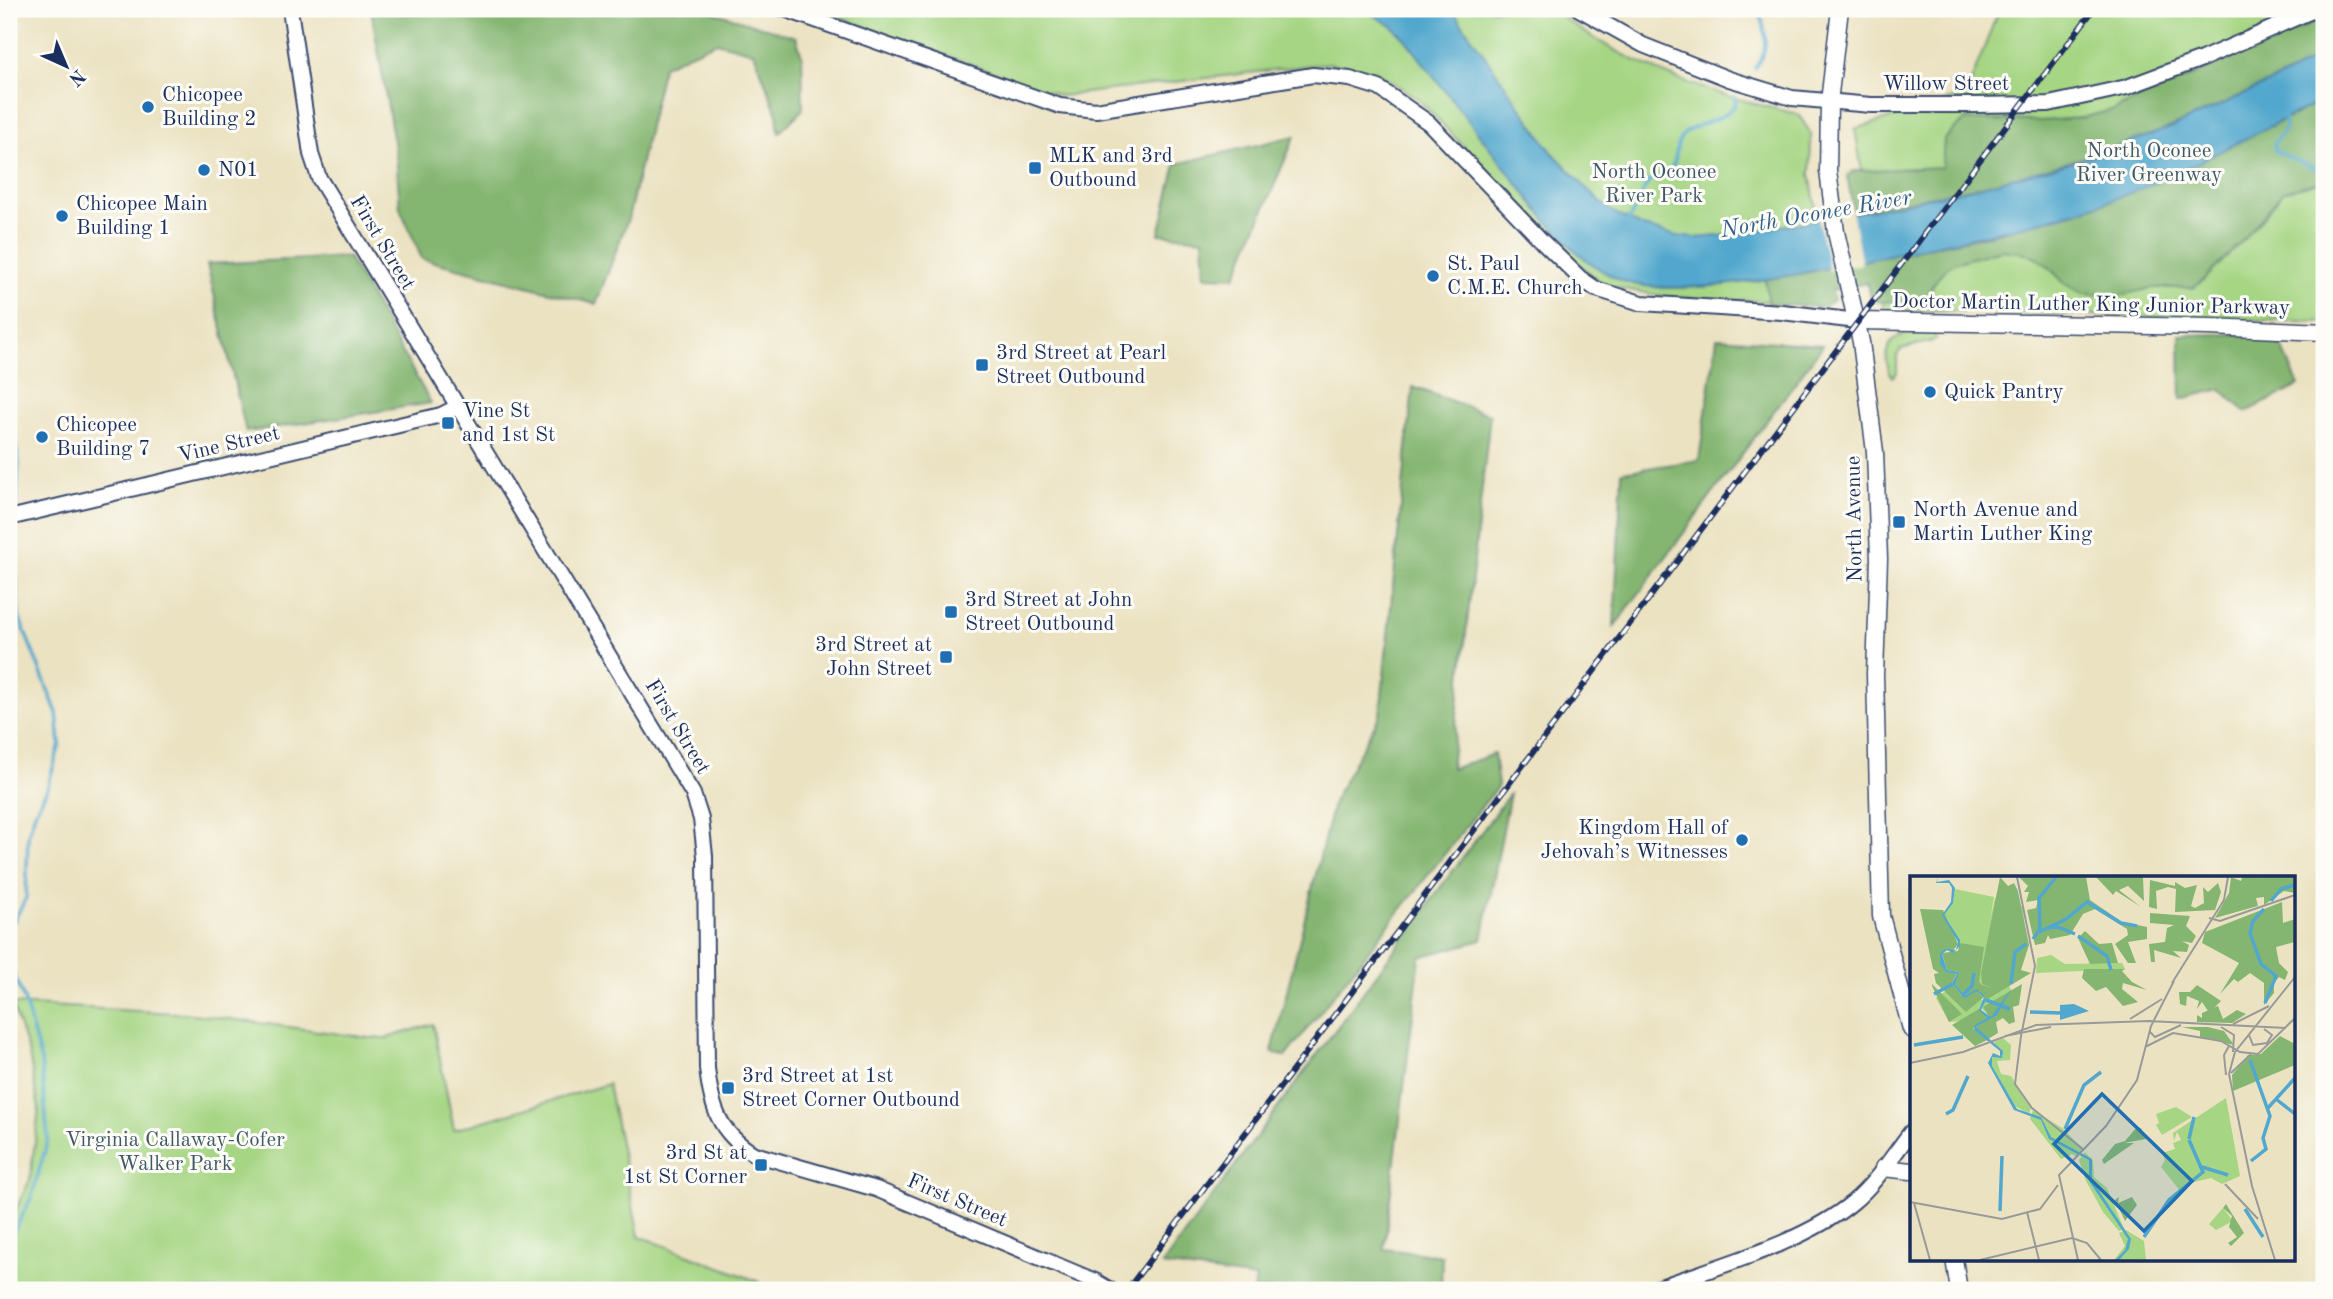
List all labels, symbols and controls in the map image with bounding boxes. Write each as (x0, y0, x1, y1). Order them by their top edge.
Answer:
north arrow (32, 32, 102, 102)
text: N (64, 65, 88, 89)
street label: Willow Street (1883, 74, 2009, 95)
place label: Chicopee Building 2 (162, 85, 256, 130)
marker: Chicopee Building 2 (140, 99, 156, 115)
park label: North Oconee River Greenway (2076, 141, 2222, 186)
place label: MLK and 3rd Outbound (1049, 146, 1173, 191)
place label: N01 (218, 160, 259, 181)
marker: MLK and 3rd Outbound (1027, 160, 1043, 176)
marker: N01 (196, 162, 212, 178)
park label: North Oconee River Park (1592, 162, 1716, 207)
water label: North Oconee River (1718, 186, 1915, 242)
street label: First Street (346, 192, 418, 294)
place label: Chicopee Main Building 1 (76, 194, 208, 239)
marker: Chicopee Main Building 1 (54, 208, 70, 224)
place label: St. Paul C.M.E. Church (1447, 254, 1583, 299)
marker: St. Paul C.M.E. Church (1425, 268, 1441, 284)
street label: Doctor Martin Luther King Junior Parkway (1892, 291, 2290, 319)
place label: 3rd Street at Pearl Street Outbound (996, 343, 1167, 388)
marker: 3rd Street at Pearl Street Outbound (974, 357, 990, 373)
place label: Quick Pantry (1944, 382, 2064, 403)
marker: Quick Pantry (1922, 384, 1938, 400)
place label: Vine St and 1st St (462, 401, 555, 446)
place label: Chicopee Building 7 (56, 415, 150, 460)
marker: Vine St and 1st St (440, 415, 456, 431)
street label: Vine Street (176, 423, 282, 467)
marker: Chicopee Building 7 (34, 429, 50, 445)
street label: North Avenue (1843, 456, 1867, 582)
place label: North Avenue and Martin Luther King (1913, 500, 2093, 545)
marker: North Avenue and Martin Luther King (1891, 514, 1907, 530)
place label: 3rd Street at John Street Outbound (965, 590, 1132, 635)
marker: 3rd Street at John Street Outbound (943, 604, 959, 620)
place label: 3rd Street at John Street (815, 635, 932, 680)
marker: 3rd Street at John Street (938, 649, 954, 665)
street label: First Street (641, 676, 713, 778)
place label: Kingdom Hall of Jehovah’s Witnesses (1540, 818, 1729, 863)
marker: Kingdom Hall of Jehovah’s Witnesses (1734, 832, 1750, 848)
inset map (1910, 876, 2294, 1260)
place label: 3rd Street at 1st Street Corner Outbound (742, 1066, 960, 1111)
marker: 3rd Street at 1st Street Corner Outbound (720, 1080, 736, 1096)
park label: Virginia Callaway-Cofer Walker Park (65, 1130, 285, 1175)
place label: 3rd St at 1st St Corner (624, 1143, 747, 1188)
marker: 3rd St at 1st St Corner (753, 1157, 769, 1173)
street label: First Street (904, 1171, 1010, 1231)

